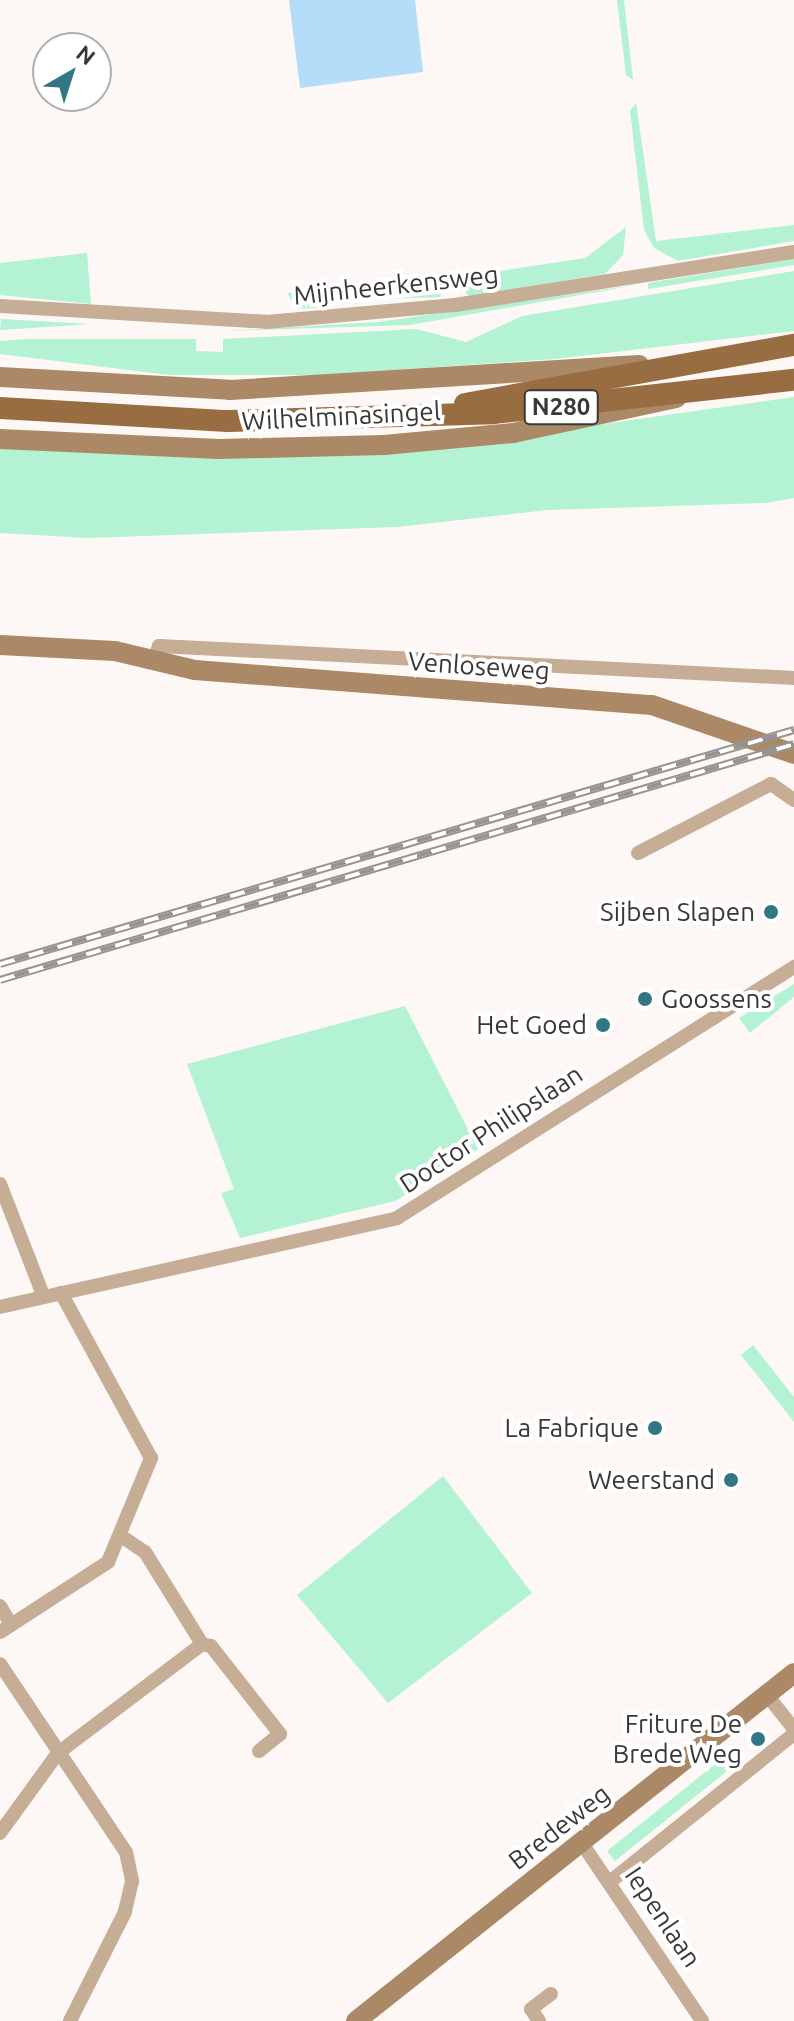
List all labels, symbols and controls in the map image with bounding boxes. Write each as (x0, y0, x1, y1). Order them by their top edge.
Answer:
north arrow (32, 32, 112, 112)
text: N (72, 40, 100, 69)
street label: Mijnheerkensweg (292, 259, 500, 311)
road number: N280 (523, 387, 599, 427)
street label: Wilhelminasingel (241, 395, 441, 437)
street label: Venloseweg (407, 645, 551, 687)
place label: Sijben Slapen (600, 896, 755, 928)
marker: Sijben Slapen (762, 903, 780, 921)
place label: Goossens (661, 983, 772, 1015)
marker: Goossens (636, 990, 654, 1008)
place label: Het Goed (476, 1009, 587, 1041)
marker: Het Goed (594, 1016, 612, 1034)
street label: Doctor Philipslaan (394, 1058, 588, 1200)
place label: La Fabrique (505, 1412, 639, 1444)
marker: La Fabrique (646, 1419, 664, 1437)
place label: Weerstand (588, 1464, 715, 1496)
marker: Weerstand (722, 1471, 740, 1489)
place label: Friture De Brede Weg (613, 1708, 742, 1770)
marker: Friture De Brede Weg (749, 1730, 767, 1748)
street label: Bredeweg (502, 1778, 616, 1876)
street label: Iepenlaan (618, 1861, 708, 1973)

